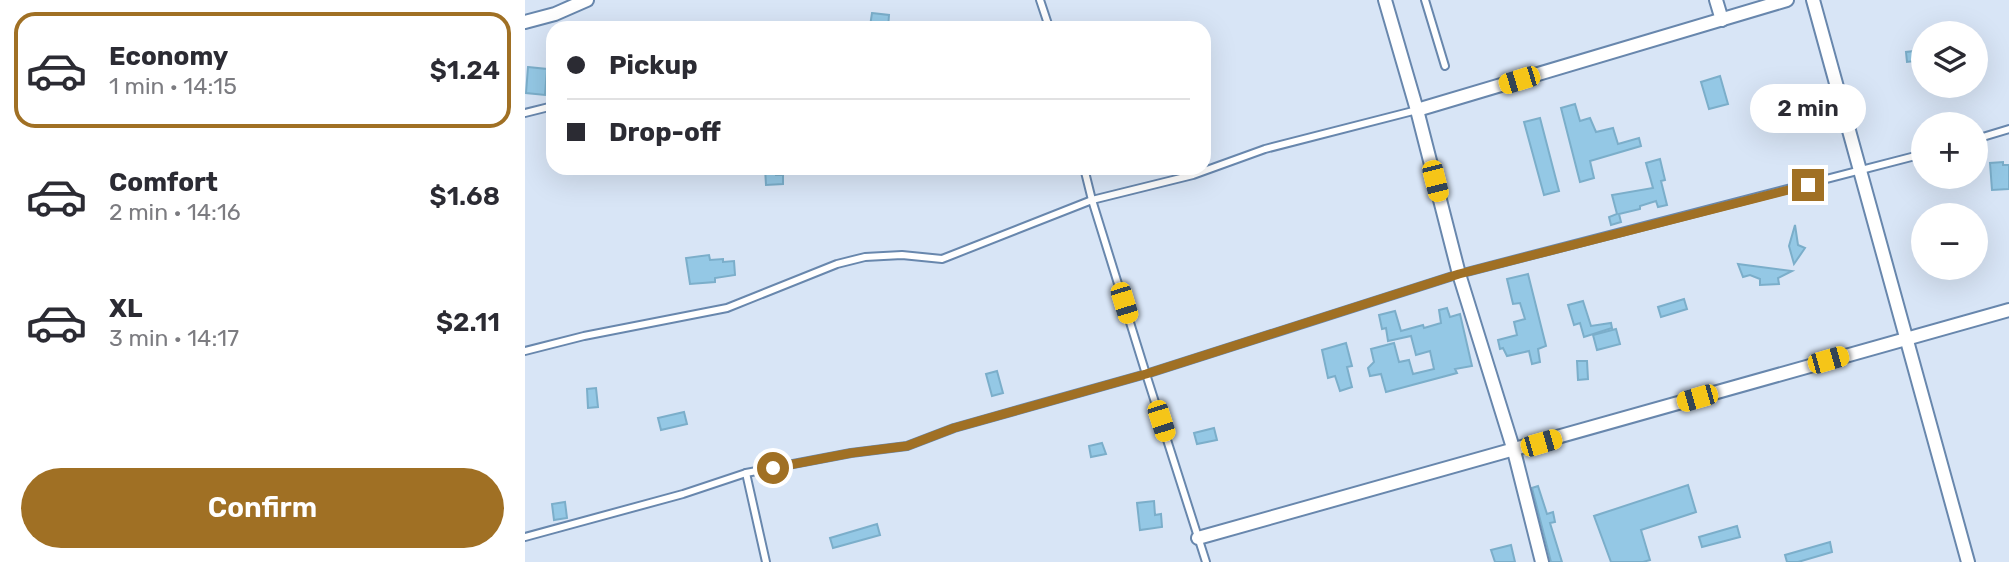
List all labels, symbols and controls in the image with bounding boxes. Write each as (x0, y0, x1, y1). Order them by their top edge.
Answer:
map controls (1911, 21, 1988, 280)
button: layers (1911, 21, 1988, 98)
icon: car (25, 39, 88, 102)
text: Economy (109, 41, 228, 72)
text: Pickup (609, 50, 698, 81)
text: $1.24 (430, 55, 500, 86)
car (1496, 64, 1543, 96)
text: 1 min · 14:15 (109, 72, 237, 100)
callout: 2 min (1750, 83, 1866, 132)
text: 2 min (1777, 94, 1839, 122)
button: + (1911, 112, 1988, 189)
text: Drop-off (609, 117, 721, 148)
car (1420, 158, 1451, 204)
icon: car (25, 165, 88, 228)
text: Comfort (109, 167, 218, 198)
route end (1792, 169, 1824, 201)
text: $1.68 (430, 181, 500, 212)
text: 2 min · 14:16 (109, 198, 241, 226)
button: − (1911, 203, 1988, 280)
car (1108, 280, 1141, 326)
icon: car (25, 291, 88, 354)
text: XL (109, 293, 142, 324)
text: $2.11 (436, 307, 500, 338)
text: 3 min · 14:17 (109, 324, 239, 352)
car (1805, 344, 1852, 376)
car (1674, 382, 1721, 414)
car (1145, 398, 1178, 444)
car (1518, 427, 1565, 459)
route start (757, 452, 789, 484)
button: Confirm (21, 468, 504, 548)

